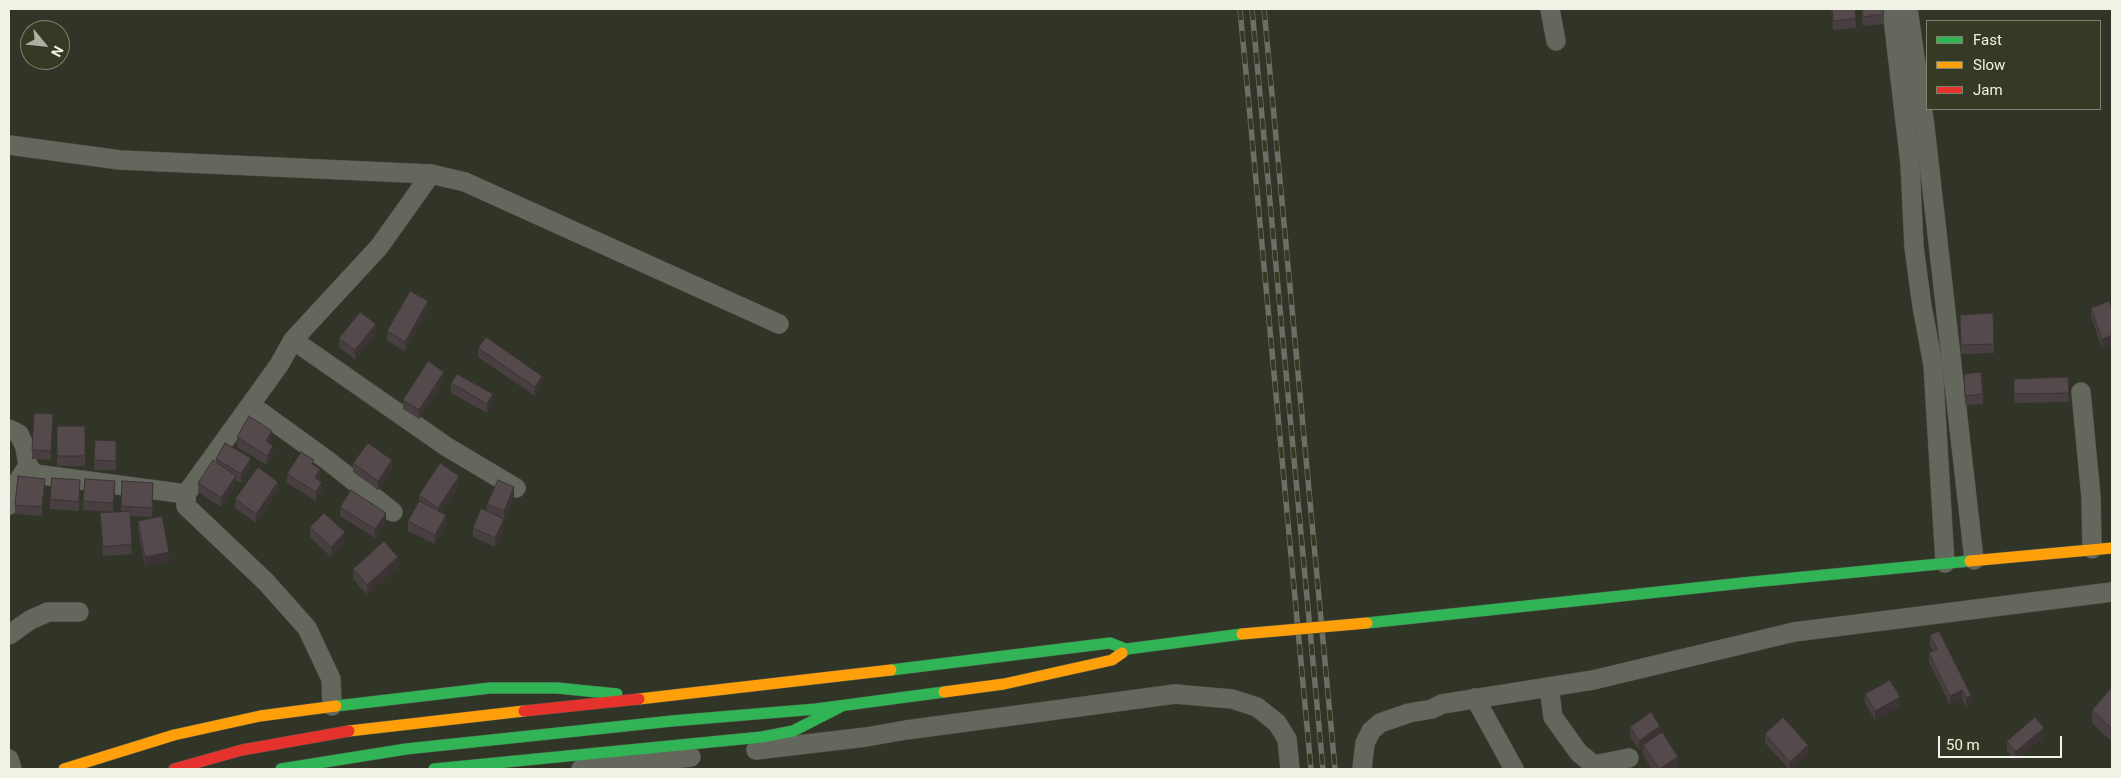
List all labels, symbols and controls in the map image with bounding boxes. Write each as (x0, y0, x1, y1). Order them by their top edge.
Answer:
north arrow (20, 20, 70, 70)
legend (1926, 20, 2101, 110)
text: Fast (1973, 31, 2002, 49)
text: N (48, 43, 67, 60)
text: Slow (1973, 56, 2005, 74)
text: Jam (1973, 81, 2003, 99)
scale bar (1941, 726, 2065, 758)
text: 50 m (1946, 736, 1980, 754)

